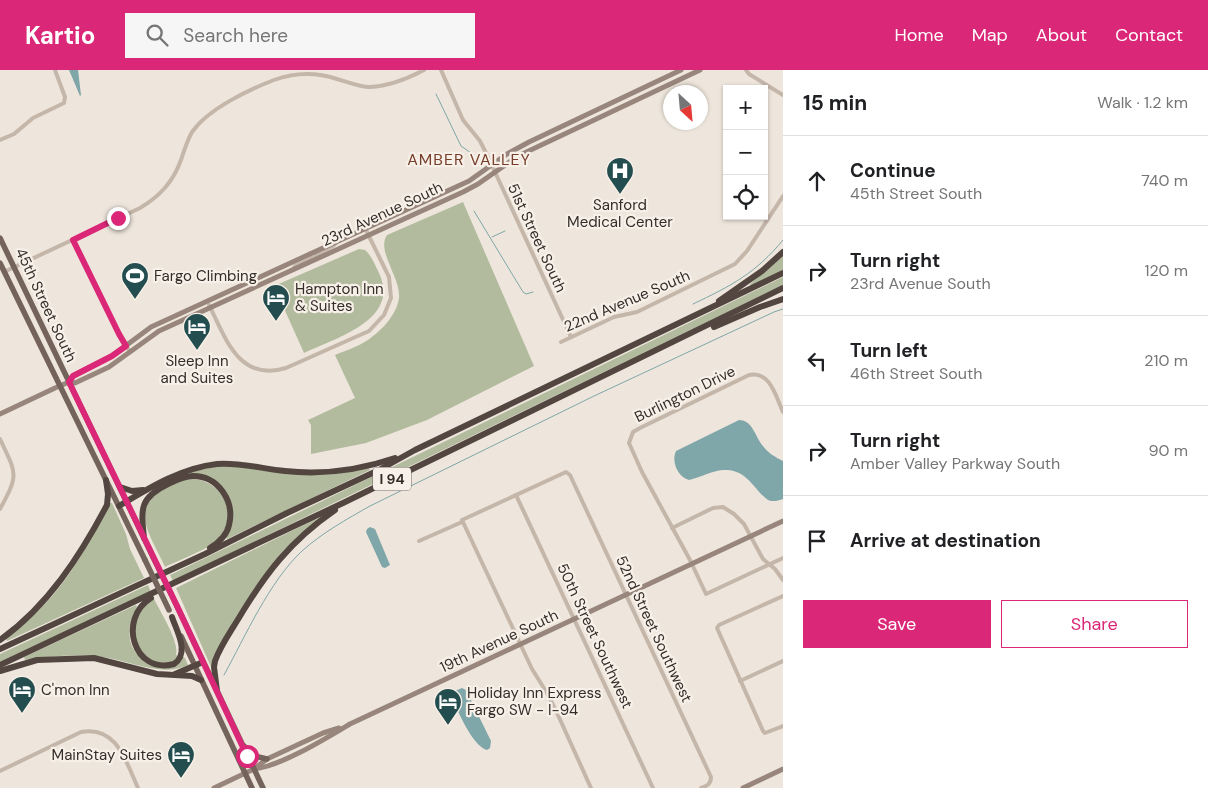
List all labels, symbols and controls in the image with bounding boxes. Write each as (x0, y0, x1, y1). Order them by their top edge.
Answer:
search box (125, 13, 475, 58)
text: Kartio (25, 20, 95, 51)
icon: search (143, 21, 171, 49)
text: Search here (183, 23, 288, 48)
text: Home (894, 23, 944, 47)
text: Map (972, 23, 1008, 47)
text: About (1036, 23, 1087, 47)
text: Contact (1115, 23, 1183, 47)
north arrow (663, 85, 708, 130)
map controls (723, 85, 768, 220)
button: + (723, 85, 768, 130)
text: 15 min (803, 89, 867, 117)
text: Walk · 1.2 km (1097, 92, 1188, 113)
button: − (723, 130, 768, 175)
district label: AMBER VALLEY (407, 149, 531, 170)
hospital icon: Sanford Medical Center (605, 156, 635, 195)
text: Continue (850, 158, 936, 183)
icon: ahead (803, 167, 831, 195)
text: 740 m (1141, 170, 1188, 191)
button: locate (723, 175, 768, 220)
street label: 23rd Avenue South (318, 177, 446, 251)
street label: 51st Street South (503, 180, 571, 296)
text: 45th Street South (850, 183, 982, 204)
place label: Sanford Medical Center (567, 195, 673, 232)
route end (107, 207, 130, 230)
street label: 45th Street South (11, 245, 81, 365)
text: Turn right (850, 248, 940, 273)
icon: right (803, 257, 831, 285)
text: 120 m (1144, 260, 1188, 281)
sports icon: Fargo Climbing (120, 261, 150, 300)
street label: 22nd Avenue South (561, 265, 693, 337)
place label: Fargo Climbing (154, 266, 257, 286)
text: 23rd Avenue South (850, 273, 991, 294)
place label: Hampton Inn & Suites (295, 279, 384, 316)
hotel icon: Hampton Inn & Suites (261, 283, 291, 322)
hotel icon: Sleep Inn and Suites (182, 312, 212, 351)
text: Turn left (850, 338, 928, 363)
icon: left (803, 347, 831, 375)
text: 210 m (1144, 350, 1188, 371)
place label: Sleep Inn and Suites (161, 351, 233, 388)
street label: Burlington Drive (631, 361, 739, 427)
text: 46th Street South (850, 363, 983, 384)
text: Turn right (850, 428, 940, 453)
icon: right (803, 437, 831, 465)
text: 90 m (1148, 440, 1188, 461)
text: Amber Valley Parkway South (850, 453, 1060, 474)
road number: I 94 (373, 468, 411, 490)
icon: arrive (803, 527, 831, 555)
text: Arrive at destination (850, 528, 1041, 553)
street label: 52nd Street Southwest (611, 552, 697, 706)
street label: 50th Street Southwest (553, 560, 637, 712)
button: Save (803, 600, 991, 648)
button: Share (1001, 600, 1188, 648)
street label: 19th Avenue South (437, 605, 561, 677)
hotel icon: C'mon Inn (7, 675, 37, 714)
place label: C'mon Inn (41, 680, 110, 700)
place label: Holiday Inn Express Fargo SW - I-94 (467, 683, 602, 720)
hotel icon: Holiday Inn Express Fargo SW - I-94 (433, 687, 463, 726)
hotel icon: MainStay Suites (166, 740, 196, 779)
place label: MainStay Suites (52, 745, 162, 765)
route start (236, 745, 259, 768)

